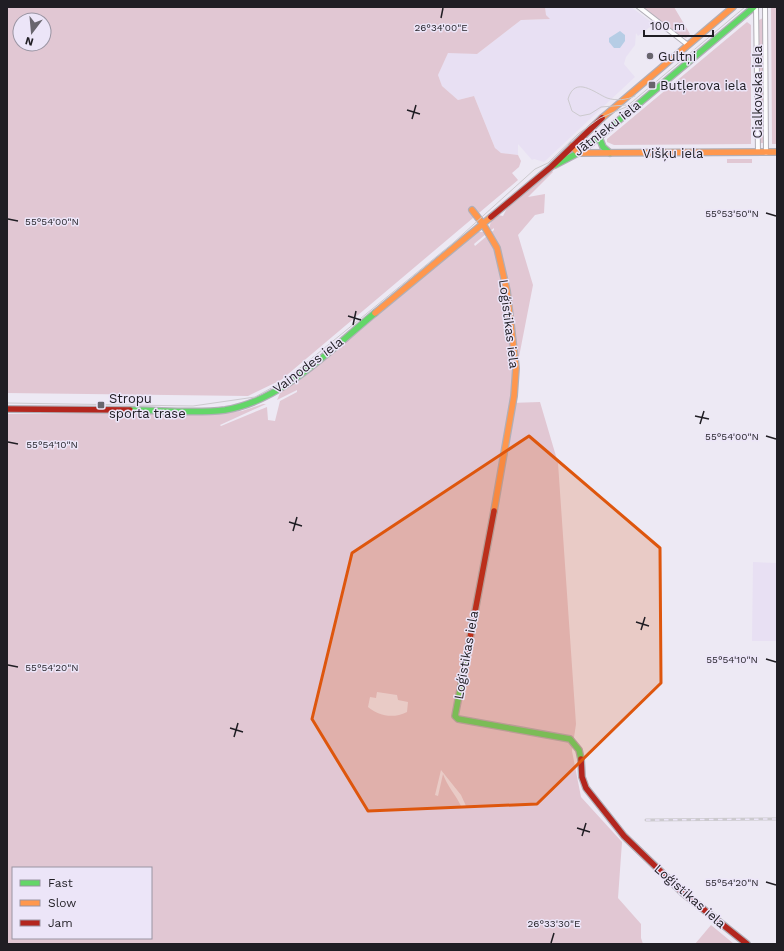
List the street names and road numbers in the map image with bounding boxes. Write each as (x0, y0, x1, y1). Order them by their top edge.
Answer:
street label: Cialkovska iela (750, 45, 765, 139)
street label: Jātnieku iela (571, 97, 644, 159)
street label: Višķu iela (643, 146, 704, 162)
street label: Loģistikas iela (496, 279, 522, 370)
street label: Vaiņodes iela (270, 333, 347, 397)
street label: Loģistikas iela (451, 609, 481, 700)
street label: Loģistikas iela (651, 861, 729, 932)

